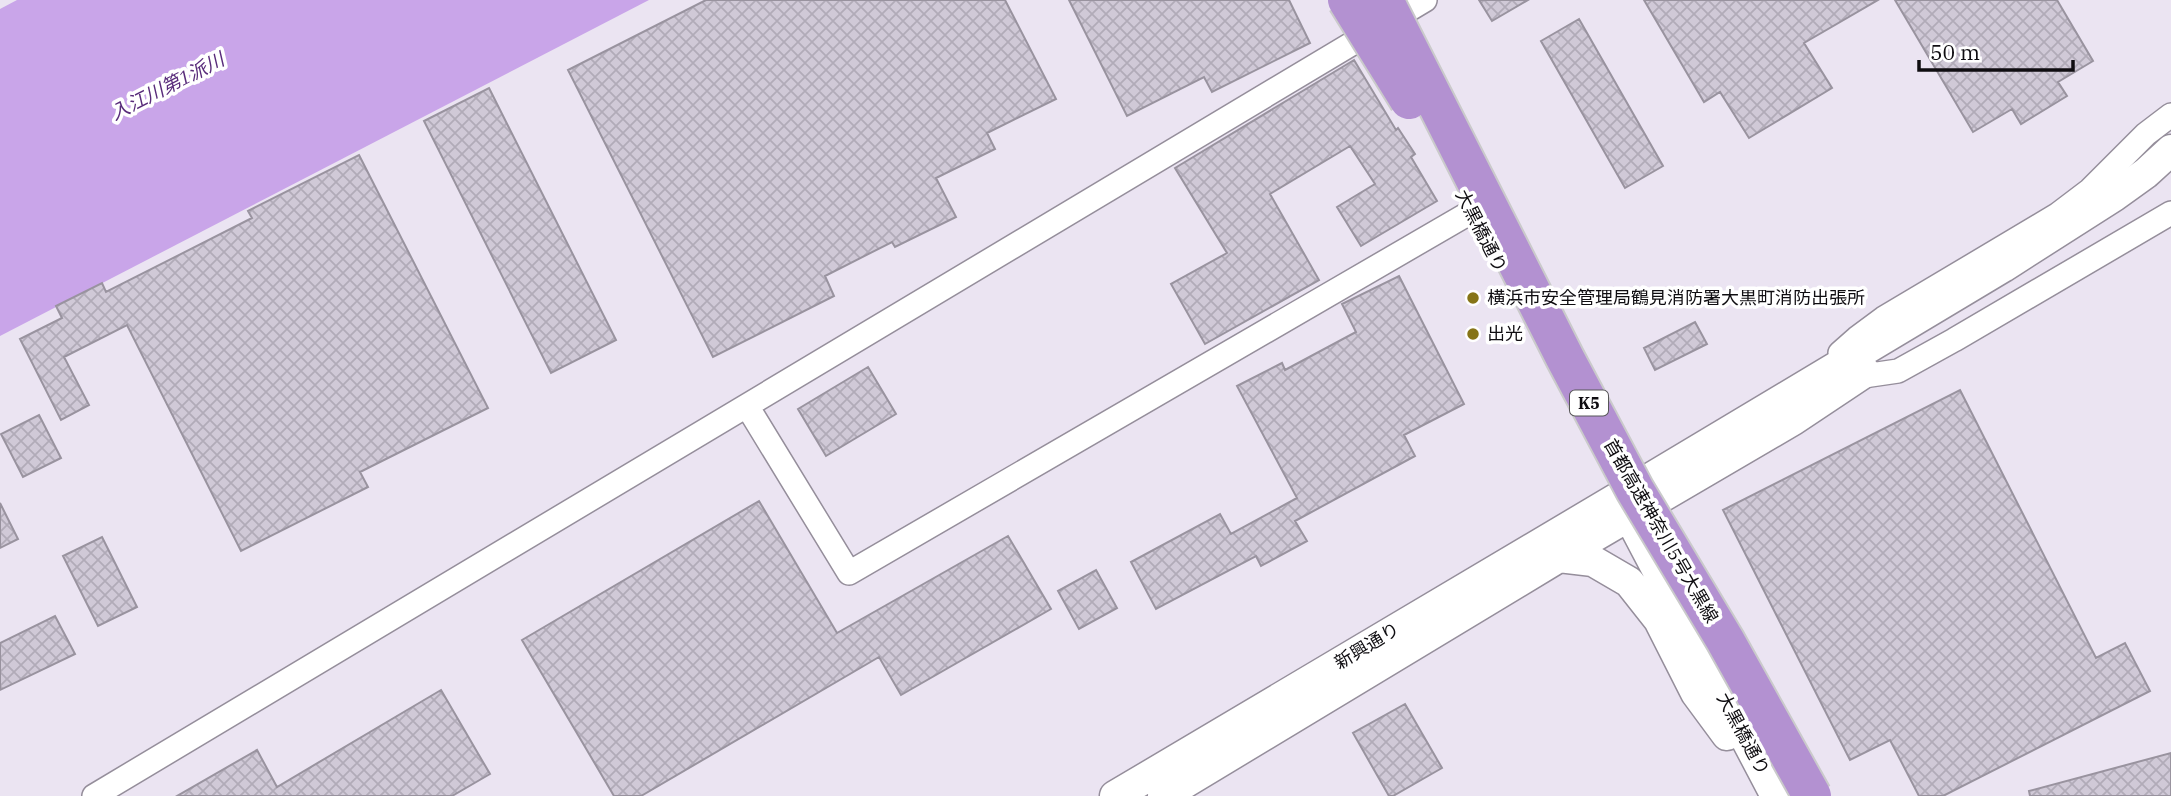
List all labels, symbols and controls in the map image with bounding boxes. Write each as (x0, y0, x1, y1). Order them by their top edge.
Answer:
scale bar (1919, 28, 2073, 72)
text: 50 m (1930, 38, 1980, 66)
water label: 入江川第1派川 (106, 46, 230, 125)
street label: 大黒橋通り (1451, 185, 1512, 276)
place label: 横浜市安全管理局鶴見消防署大黒町消防出張所 (1487, 286, 1865, 309)
marker: 横浜市安全管理局鶴見消防署大黒町消防出張所 (1465, 290, 1481, 306)
place label: 出光 (1487, 322, 1523, 345)
marker: 出光 (1465, 326, 1481, 342)
road number: K5 (1570, 390, 1608, 416)
street label: 首都高速神奈川5号大黒線 (1599, 435, 1724, 627)
street label: 新興通り (1330, 617, 1404, 674)
street label: 大黒橋通り (1712, 689, 1775, 779)

